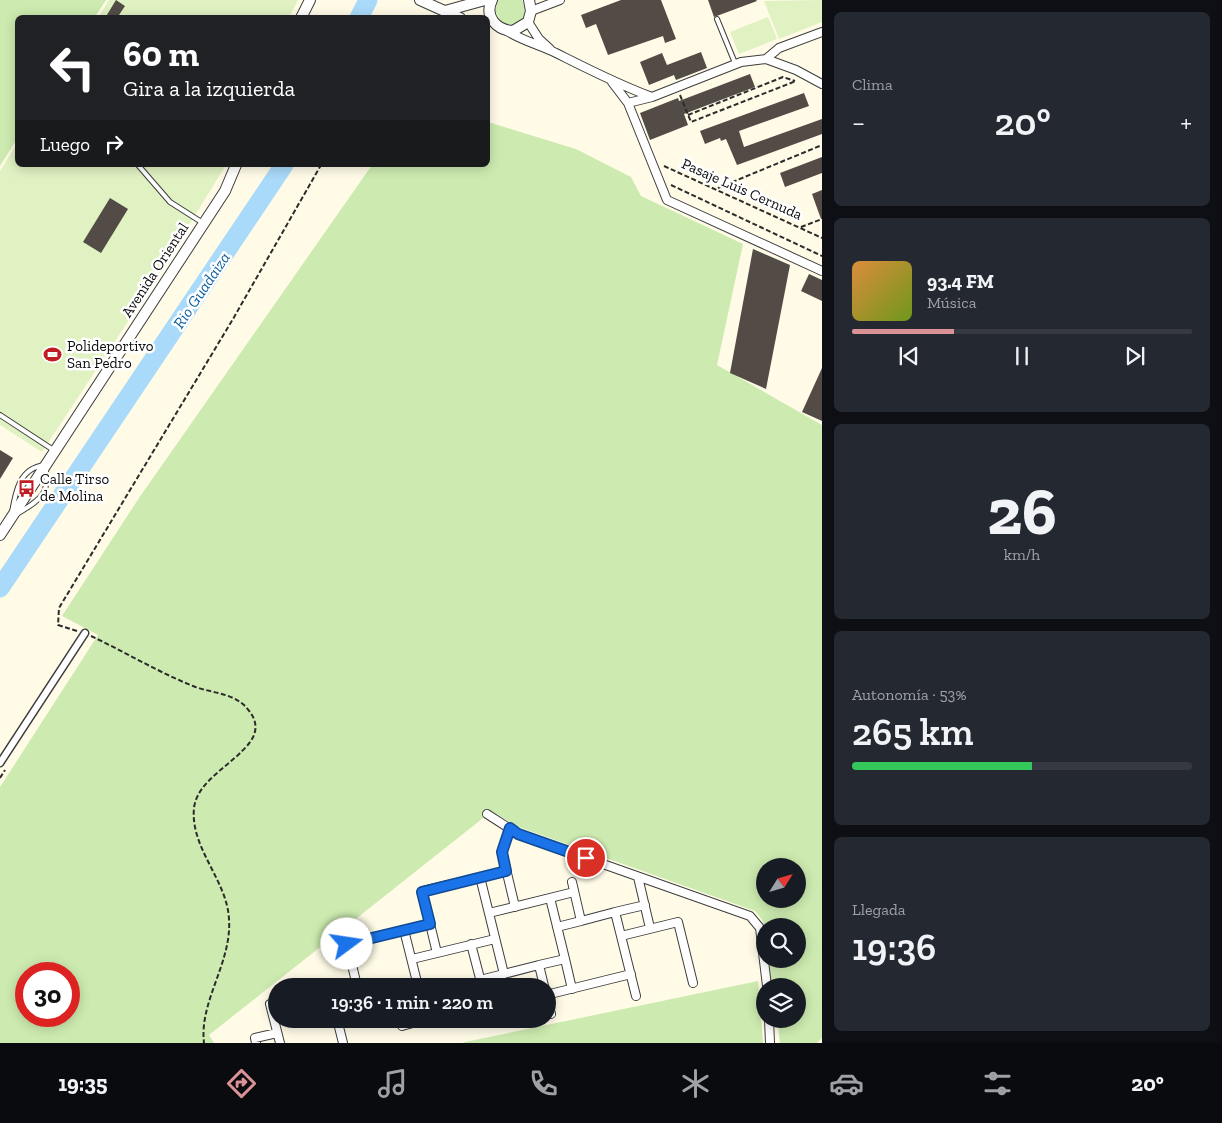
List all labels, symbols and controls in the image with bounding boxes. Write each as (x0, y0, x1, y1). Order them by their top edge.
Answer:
text: 60 m (123, 33, 199, 75)
icon: left (40, 35, 105, 100)
text: Gira a la izquierda (123, 75, 295, 102)
text: Clima (852, 75, 893, 94)
text: 20° (995, 99, 1051, 145)
text: − (852, 106, 865, 139)
text: + (1180, 106, 1192, 139)
icon: right (100, 130, 128, 158)
text: Luego (40, 133, 90, 156)
street label: Pasaje Luis Cernuda (679, 154, 805, 224)
street label: Avenida Oriental (118, 219, 192, 321)
water label: Rio Guadaiza (169, 249, 234, 332)
text: 93.4 FM (927, 270, 994, 293)
text: Música (927, 293, 976, 312)
place label: Polideportivo San Pedro (67, 337, 154, 372)
icon: previous (895, 342, 923, 370)
icon: pause (1008, 342, 1036, 370)
icon: next (1121, 342, 1149, 370)
sports icon: Polideportivo San Pedro (43, 345, 63, 365)
place label: Calle Tirso de Molina (40, 470, 109, 505)
text: 26 (987, 473, 1057, 551)
bus stop icon: Calle Tirso de Molina (16, 478, 36, 498)
text: km/h (1004, 545, 1040, 564)
text: Autonomía · 53% (852, 685, 966, 704)
text: 265 km (852, 709, 973, 755)
pin (565, 837, 607, 879)
icon: arrive (572, 844, 600, 872)
north arrow (756, 858, 806, 908)
map controls (756, 858, 806, 1028)
text: Llegada (852, 900, 906, 919)
position arrow (320, 917, 372, 969)
button: search (756, 918, 806, 968)
text: 19:36 (852, 924, 936, 970)
speed limit sign: 30 (15, 962, 80, 1027)
button: layers (756, 978, 806, 1028)
text: 19:36 · 1 min · 220 m (331, 991, 493, 1014)
icon: directions (224, 1066, 259, 1101)
icon: music (375, 1066, 410, 1101)
icon: phone (526, 1066, 561, 1101)
icon: climate (678, 1066, 713, 1101)
icon: car (829, 1066, 864, 1101)
icon: filters (980, 1066, 1015, 1101)
text: 19:35 (58, 1070, 107, 1097)
text: 20° (1131, 1070, 1164, 1097)

